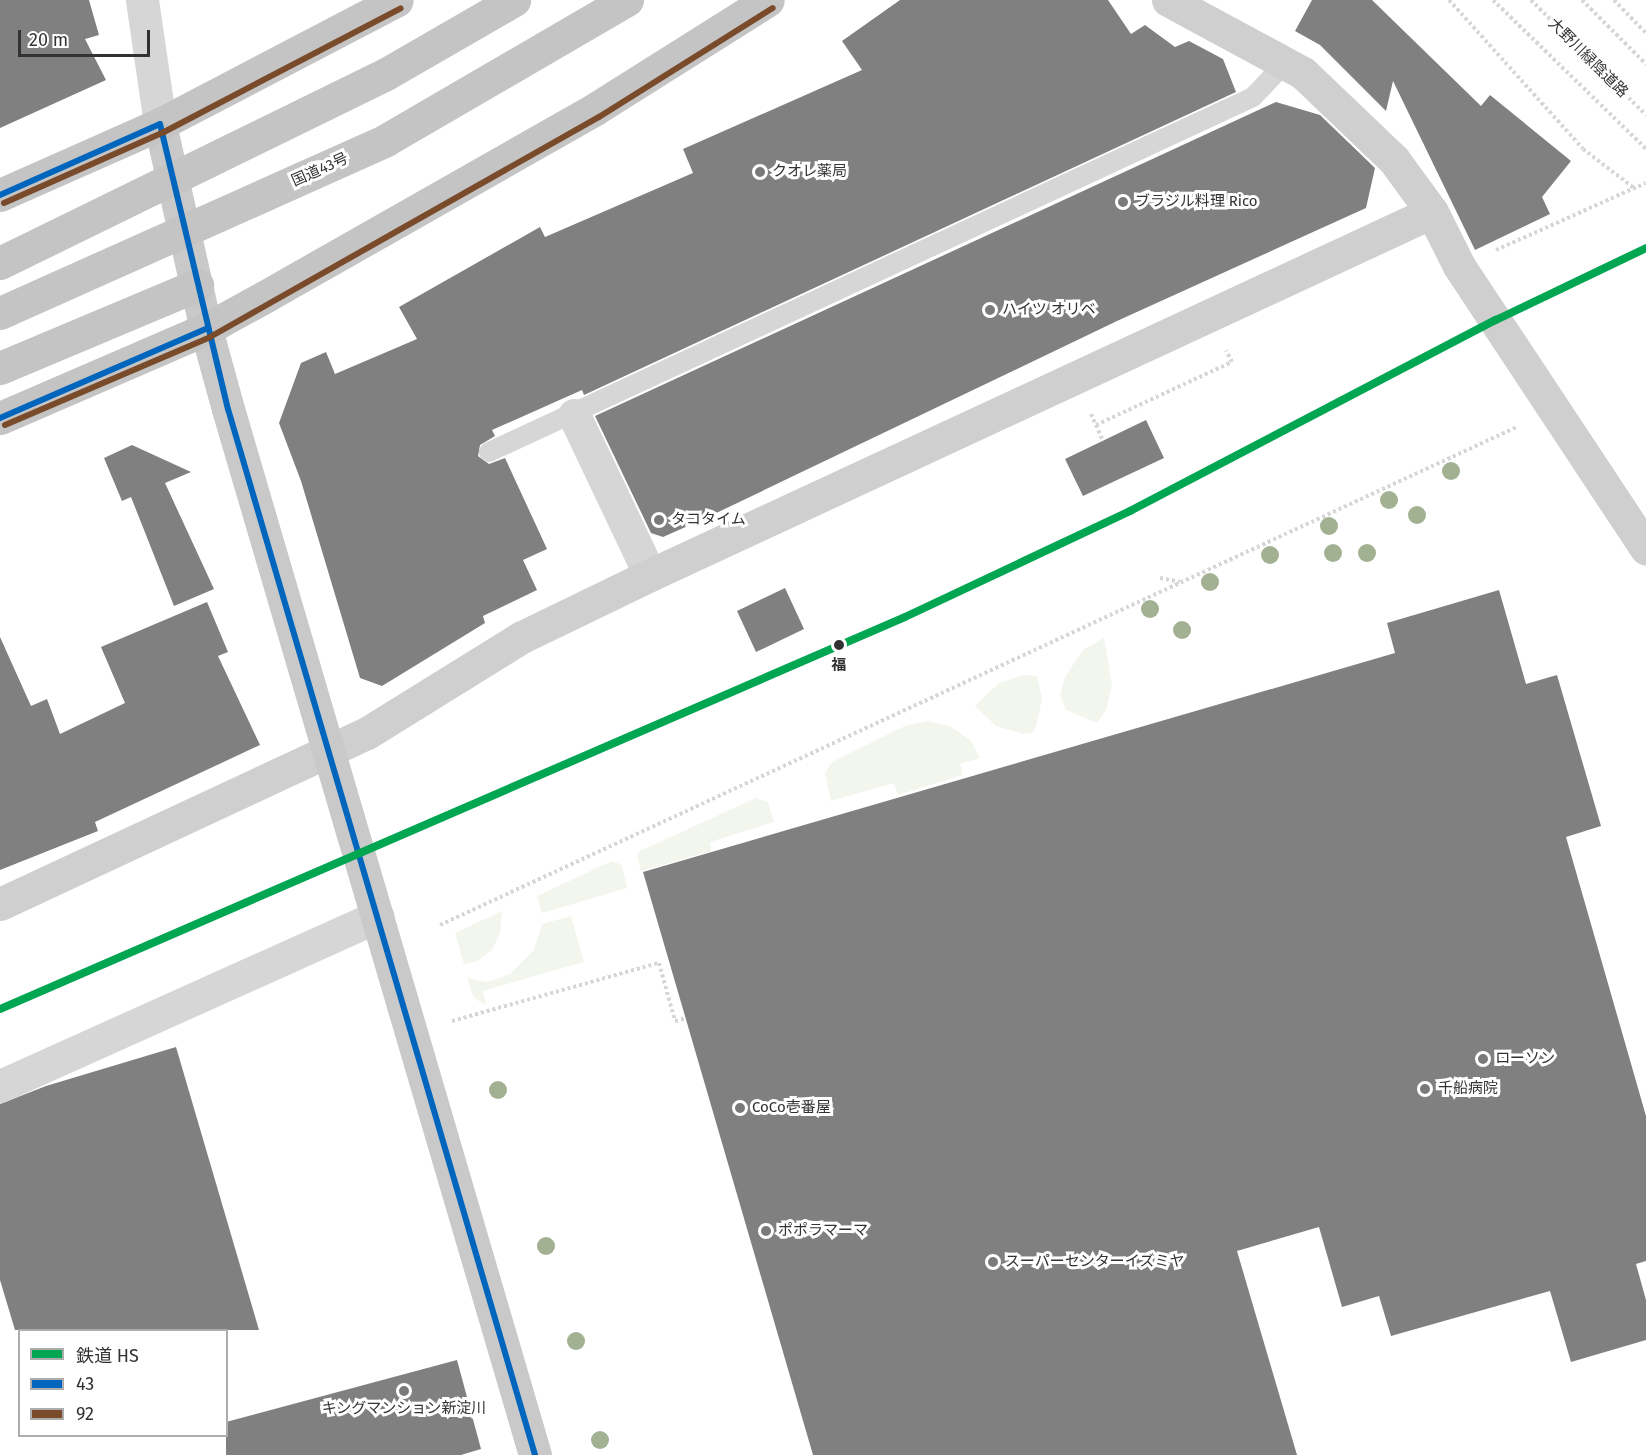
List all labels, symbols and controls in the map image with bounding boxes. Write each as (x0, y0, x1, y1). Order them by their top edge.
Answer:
street label: 大野川緑陰道路 (1545, 15, 1631, 101)
scale bar (21, 18, 153, 56)
text: 20 m (29, 29, 68, 51)
street label: 国道43号 (289, 150, 351, 190)
place label: クオレ薬局 (772, 163, 847, 181)
marker: クオレ薬局 (753, 165, 767, 179)
place label: ブラジル料理 Rico (1135, 193, 1258, 211)
marker: ブラジル料理 Rico (1116, 195, 1130, 209)
place label: ハイツ オリベ (1002, 301, 1096, 319)
marker: ハイツ オリベ (983, 303, 997, 317)
place label: タコタイム (671, 511, 746, 529)
marker: タコタイム (652, 513, 666, 527)
marker: 福 (830, 636, 848, 654)
place label: 福 (832, 657, 846, 675)
place label: ローソン (1495, 1050, 1555, 1068)
marker: ローソン (1476, 1052, 1490, 1066)
marker: 千船病院 (1416, 1080, 1434, 1098)
place label: 千船病院 (1438, 1080, 1498, 1098)
place label: CoCo壱番屋 (752, 1099, 831, 1117)
marker: CoCo壱番屋 (733, 1101, 747, 1115)
place label: ポポラマーマ (778, 1222, 868, 1240)
marker: ポポラマーマ (759, 1224, 773, 1238)
place label: スーパーセンターイズミヤ (1005, 1253, 1185, 1271)
marker: スーパーセンターイズミヤ (986, 1255, 1000, 1269)
legend (18, 1329, 228, 1437)
text: 鉄道 HS (76, 1345, 139, 1367)
text: 43 (76, 1373, 94, 1395)
marker: キングマンション新淀川 (397, 1384, 411, 1398)
place label: キングマンション新淀川 (322, 1400, 486, 1418)
text: 92 (76, 1403, 94, 1425)

